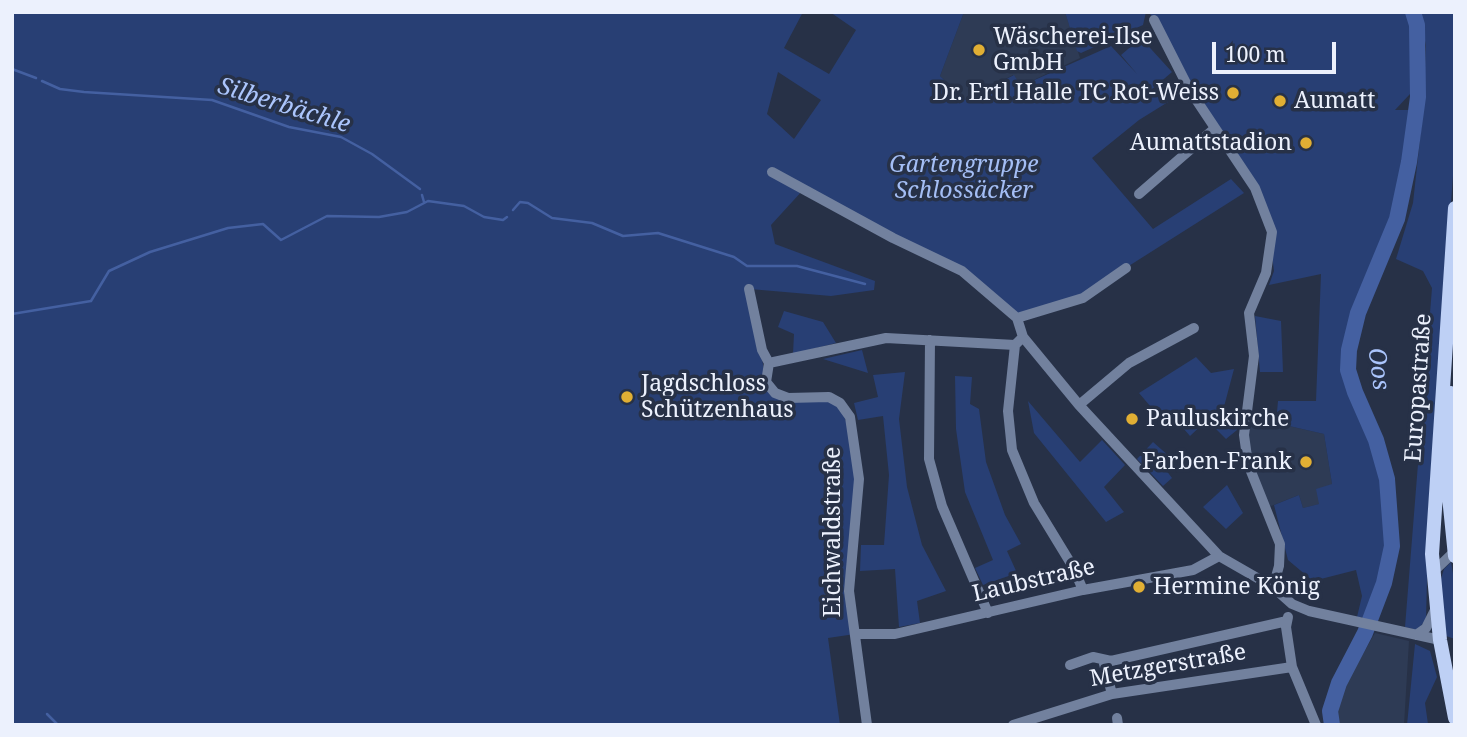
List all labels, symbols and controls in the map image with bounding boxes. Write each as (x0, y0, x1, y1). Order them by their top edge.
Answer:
place label: Wäscherei-Ilse GmbH (993, 23, 1153, 77)
scale bar (1215, 28, 1339, 72)
text: 100 m (1225, 40, 1286, 68)
marker: Wäscherei-Ilse GmbH (971, 42, 987, 58)
water label: Silberbächle (214, 72, 354, 140)
place label: Dr. Ertl Halle TC Rot-Weiss (932, 79, 1219, 107)
marker: Dr. Ertl Halle TC Rot-Weiss (1225, 85, 1241, 101)
place label: Aumatt (1294, 87, 1375, 115)
marker: Aumatt (1272, 93, 1288, 109)
place label: Aumattstadion (1130, 129, 1292, 157)
marker: Aumattstadion (1298, 135, 1314, 151)
park label: Gartengruppe Schlossäcker (889, 151, 1039, 205)
street label: Europastraße (1400, 313, 1438, 463)
water label: Oos (1361, 346, 1395, 392)
place label: Jagdschloss Schützenhaus (641, 370, 794, 424)
marker: Jagdschloss Schützenhaus (619, 389, 635, 405)
place label: Pauluskirche (1146, 405, 1289, 433)
marker: Pauluskirche (1124, 411, 1140, 427)
street label: Eichwaldstraße (819, 447, 847, 617)
place label: Farben-Frank (1142, 448, 1292, 476)
marker: Farben-Frank (1298, 454, 1314, 470)
street label: Laubstraße (970, 553, 1098, 609)
place label: Hermine König (1153, 573, 1320, 601)
marker: Hermine König (1131, 579, 1147, 595)
street label: Metzgerstraße (1088, 639, 1248, 693)

